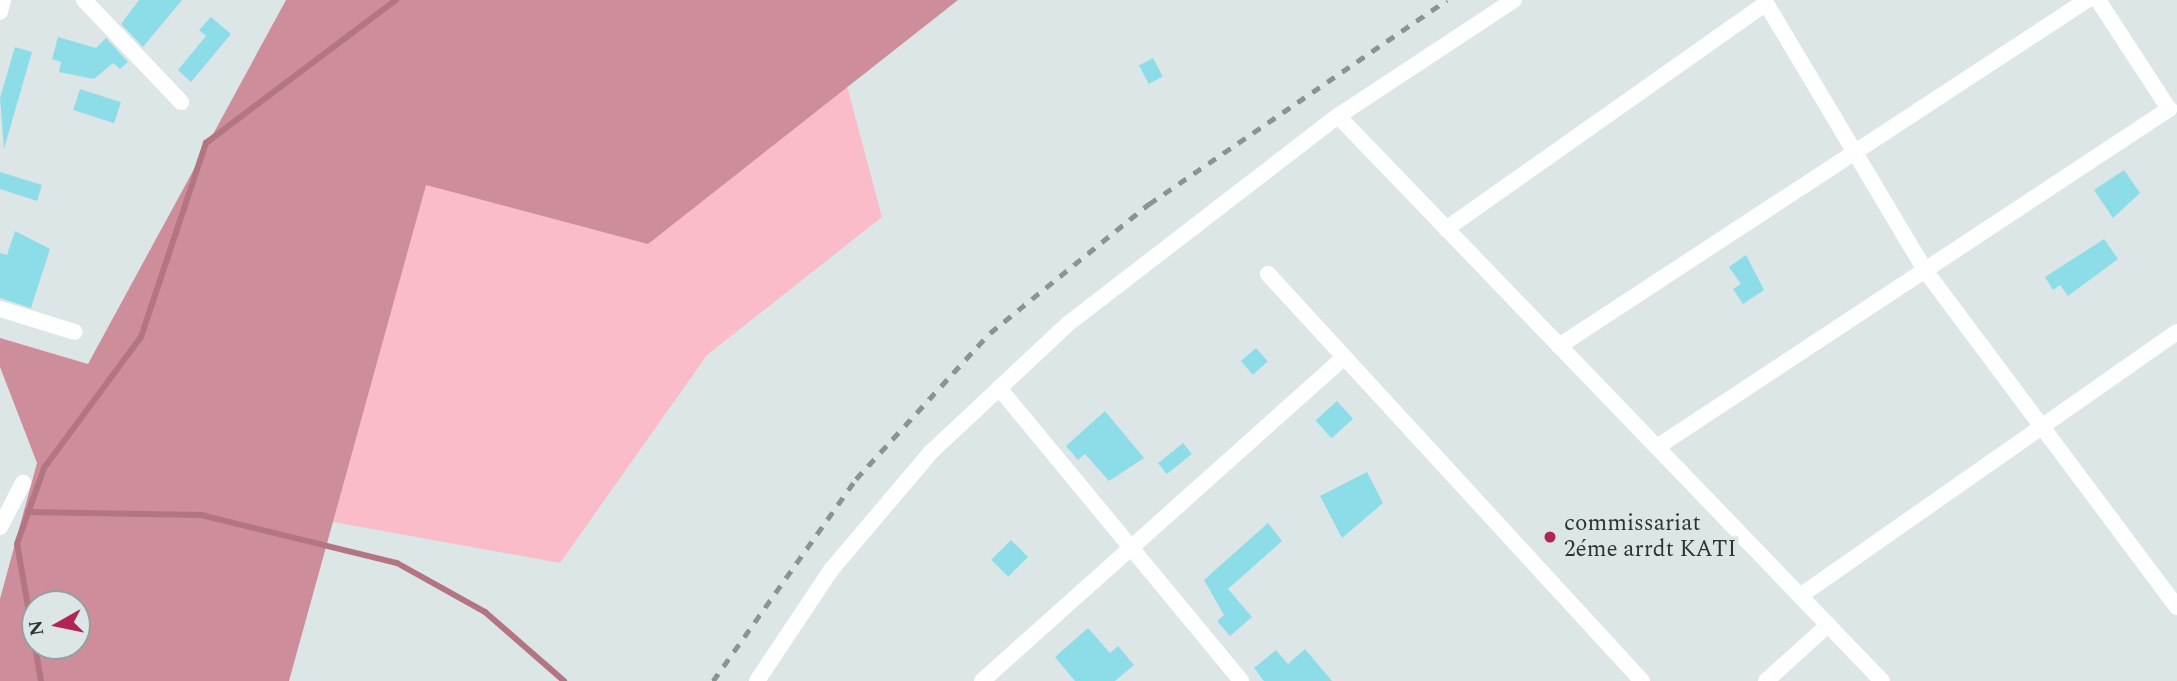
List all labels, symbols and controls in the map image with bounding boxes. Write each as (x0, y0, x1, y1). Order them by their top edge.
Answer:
place label: commissariat 2éme arrdt KATI (1564, 510, 1736, 564)
marker: commissariat 2éme arrdt KATI (1542, 529, 1558, 545)
north arrow (21, 590, 91, 660)
text: N (21, 618, 52, 638)

